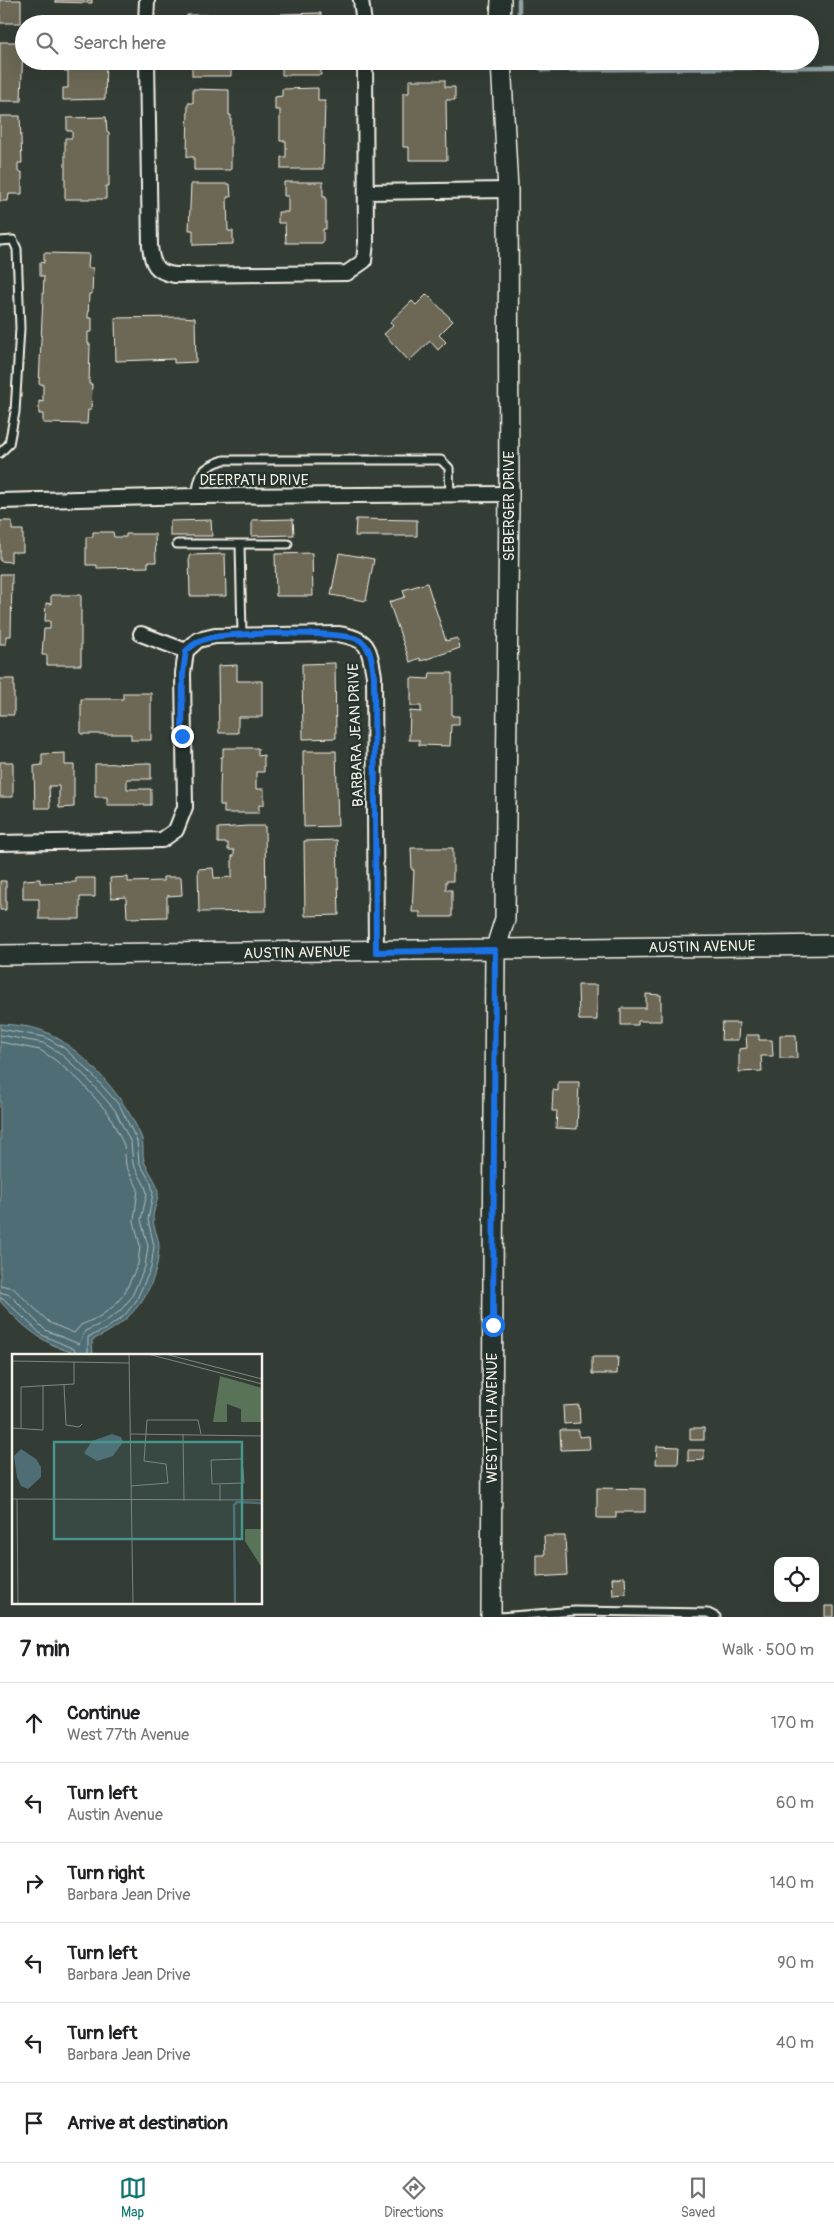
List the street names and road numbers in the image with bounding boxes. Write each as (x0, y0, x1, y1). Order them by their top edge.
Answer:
street label: SEBERGER DRIVE (500, 451, 519, 561)
street label: DEERPATH DRIVE (199, 471, 309, 490)
street label: BARBARA JEAN DRIVE (344, 662, 368, 807)
street label: AUSTIN AVENUE (648, 937, 756, 957)
street label: AUSTIN AVENUE (243, 943, 351, 963)
street label: WEST 77TH AVENUE (483, 1352, 502, 1483)

